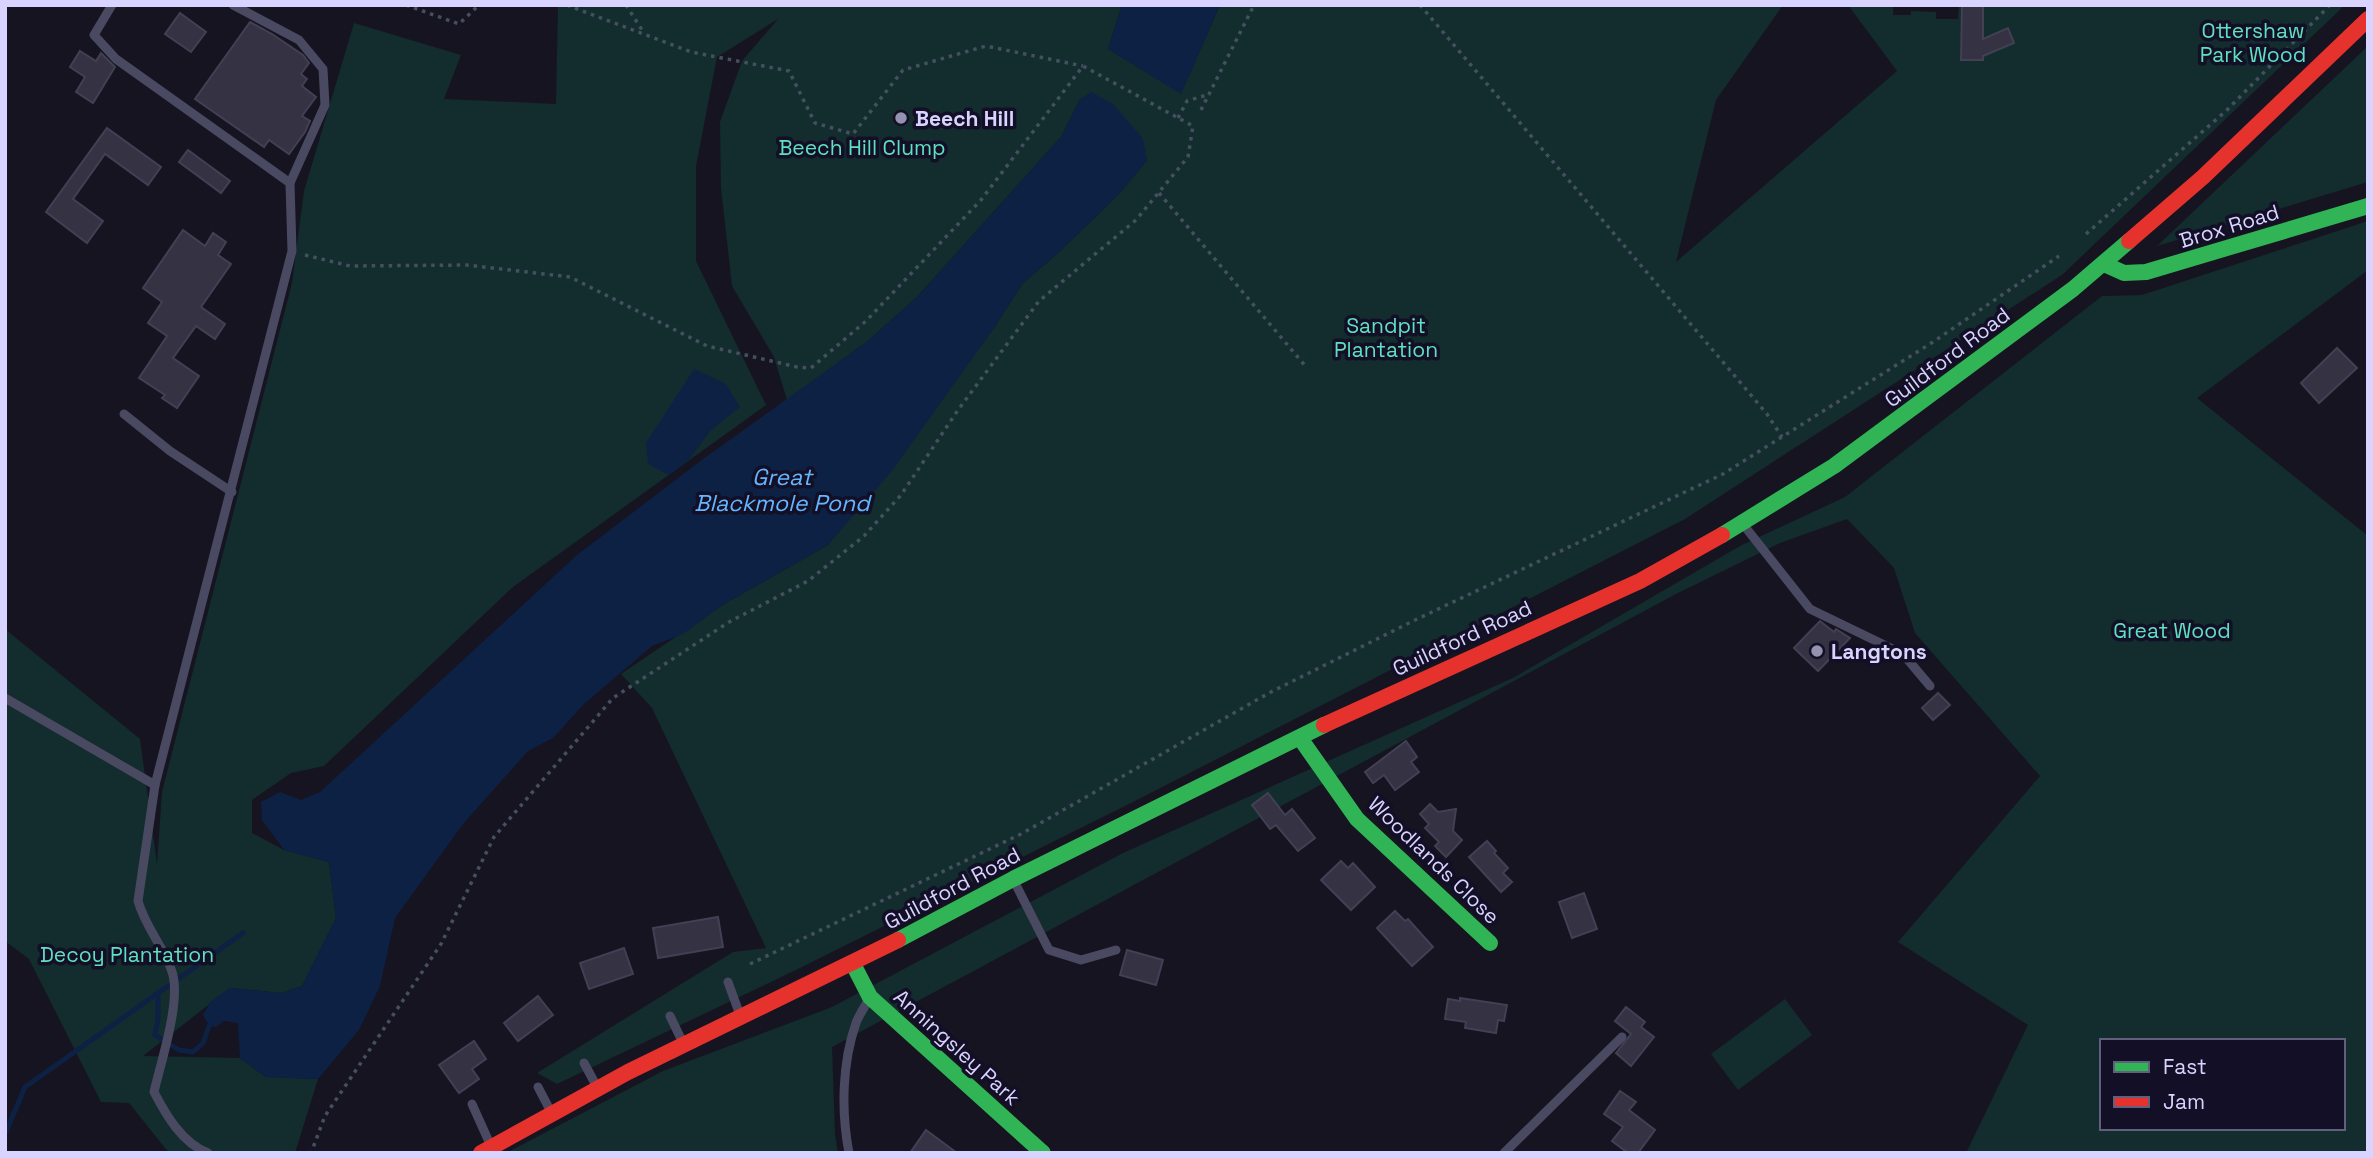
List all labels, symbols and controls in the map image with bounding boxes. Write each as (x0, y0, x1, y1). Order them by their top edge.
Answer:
park label: Ottershaw Park Wood (2200, 17, 2306, 68)
place label: Beech Hill (915, 105, 1014, 132)
marker: Beech Hill (893, 110, 909, 126)
park label: Beech Hill Clump (778, 134, 946, 161)
street label: Brox Road (2176, 198, 2282, 254)
street label: Guildford Road (1879, 301, 2015, 413)
park label: Sandpit Plantation (1334, 312, 1438, 363)
water label: Great Blackmole Pond (694, 462, 872, 518)
street label: Guildford Road (1388, 594, 1536, 682)
park label: Great Wood (2113, 617, 2231, 644)
place label: Langtons (1831, 638, 1927, 665)
marker: Langtons (1809, 643, 1825, 659)
street label: Woodlands Close (1362, 790, 1506, 930)
street label: Guildford Road (879, 841, 1025, 935)
park label: Decoy Plantation (40, 941, 214, 968)
street label: Anningsley Park (888, 983, 1026, 1111)
legend (2100, 1039, 2345, 1130)
text: Fast (2163, 1053, 2207, 1080)
text: Jam (2163, 1088, 2205, 1115)

